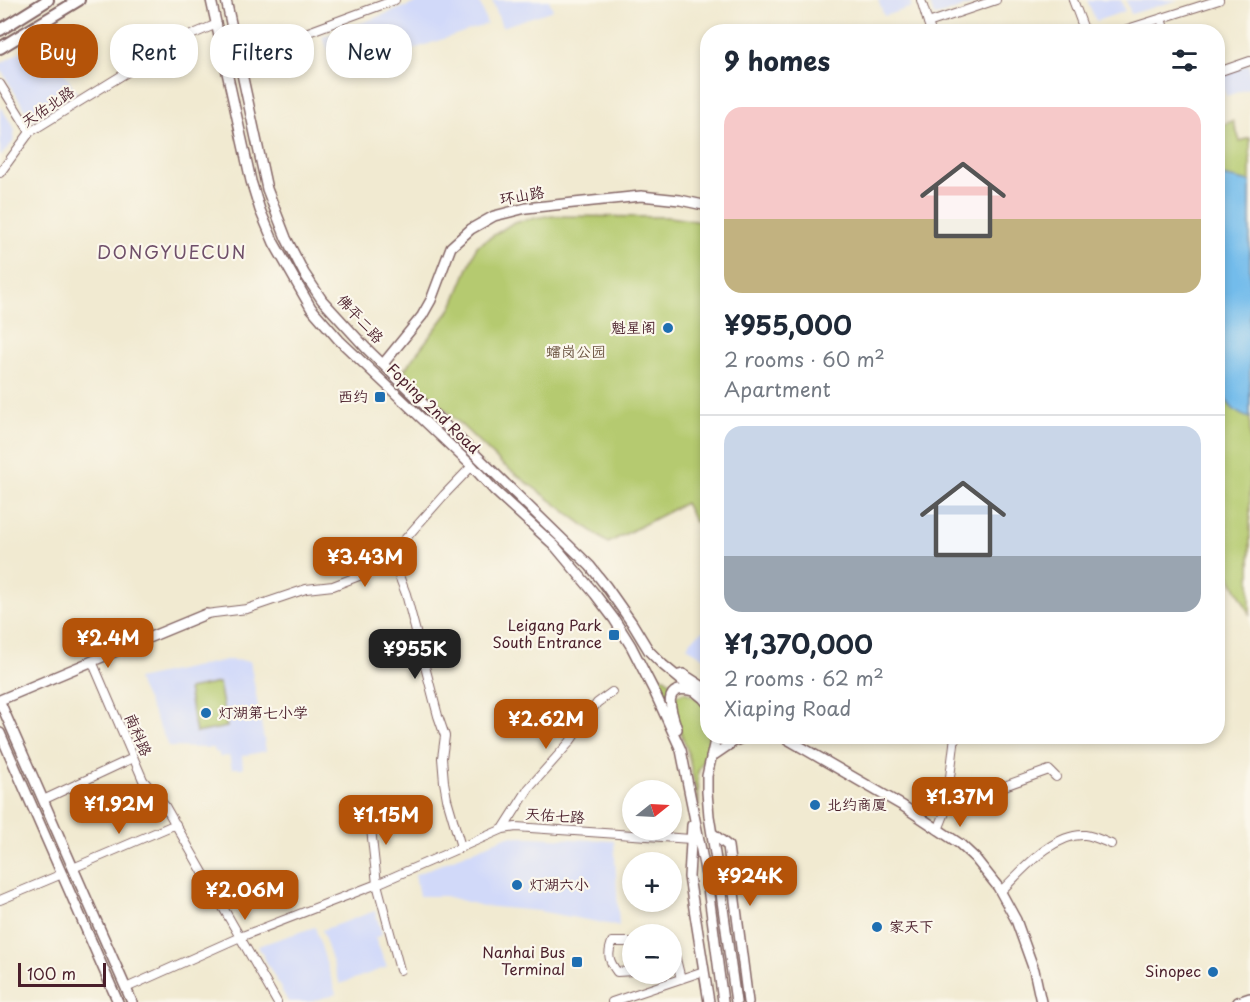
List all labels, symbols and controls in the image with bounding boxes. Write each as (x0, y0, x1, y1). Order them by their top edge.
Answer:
chip: Buy (18, 24, 98, 78)
chip: Rent (110, 24, 198, 78)
chip: Filters (210, 24, 314, 78)
chip: New (326, 24, 412, 78)
text: 9 homes (724, 41, 830, 80)
icon: filters (1168, 44, 1201, 77)
street label: 天佑北路 (16, 79, 78, 132)
icon: home (909, 146, 1017, 254)
street label: 环山路 (498, 179, 546, 210)
district label: DONGYUECUN (97, 238, 247, 265)
street label: 佛平二路 (332, 288, 390, 348)
text: ¥955,000 (724, 305, 852, 344)
place label: 魁星阁 (611, 315, 656, 338)
marker: 魁星阁 (661, 321, 675, 335)
park label: 𧒽岗公园 (546, 339, 606, 362)
text: 2 rooms · 60 m² (724, 344, 885, 374)
street label: Foping 2nd Road (382, 357, 486, 459)
text: Apartment (724, 374, 831, 404)
place label: 西约 (338, 384, 368, 407)
marker: 西约 (373, 390, 387, 404)
icon: home (909, 465, 1017, 573)
pin: ¥3.43M (316, 537, 414, 588)
text: ¥3.43M (327, 541, 403, 571)
place label: Leigang Park South Entrance (493, 613, 602, 653)
pin: ¥2.4M (66, 618, 150, 669)
text: ¥2.4M (76, 622, 140, 652)
text: ¥1,370,000 (724, 624, 873, 663)
marker: Leigang Park South Entrance (607, 628, 621, 642)
pin: ¥955K (373, 629, 457, 680)
text: ¥955K (383, 633, 447, 663)
text: 2 rooms · 62 m² (724, 663, 884, 693)
text: Xiaping Road (724, 693, 851, 723)
pin: ¥2.62M (497, 699, 595, 750)
place label: 灯湖第七小学 (218, 700, 308, 723)
text: ¥2.62M (508, 703, 584, 733)
marker: 灯湖第七小学 (199, 706, 213, 720)
street label: 南科路 (120, 709, 159, 760)
pin: ¥1.37M (911, 777, 1009, 828)
north arrow (622, 780, 682, 840)
map controls (622, 780, 682, 984)
text: ¥1.37M (926, 781, 994, 811)
pin: ¥1.92M (70, 784, 168, 835)
text: ¥1.92M (84, 788, 154, 818)
place label: 北约商厦 (827, 792, 887, 815)
pin: ¥1.15M (337, 795, 435, 846)
marker: 北约商厦 (808, 798, 822, 812)
text: ¥1.15M (353, 799, 419, 829)
street label: 天佑七路 (524, 801, 586, 828)
button: + (622, 852, 682, 912)
pin: ¥924K (708, 856, 792, 907)
text: ¥924K (717, 860, 783, 890)
pin: ¥2.06M (196, 870, 294, 921)
place label: 灯湖六小 (529, 872, 589, 895)
text: ¥2.06M (205, 874, 285, 904)
marker: 灯湖六小 (510, 878, 524, 892)
place label: 家天下 (889, 914, 934, 937)
marker: 家天下 (870, 920, 884, 934)
button: − (622, 924, 682, 984)
place label: Nanhai Bus Terminal (482, 940, 565, 980)
marker: Nanhai Bus Terminal (570, 955, 584, 969)
place label: Sinopec (1145, 959, 1201, 982)
scale bar (18, 960, 106, 988)
text: 100 m (27, 961, 76, 985)
marker: Sinopec (1206, 965, 1220, 979)

